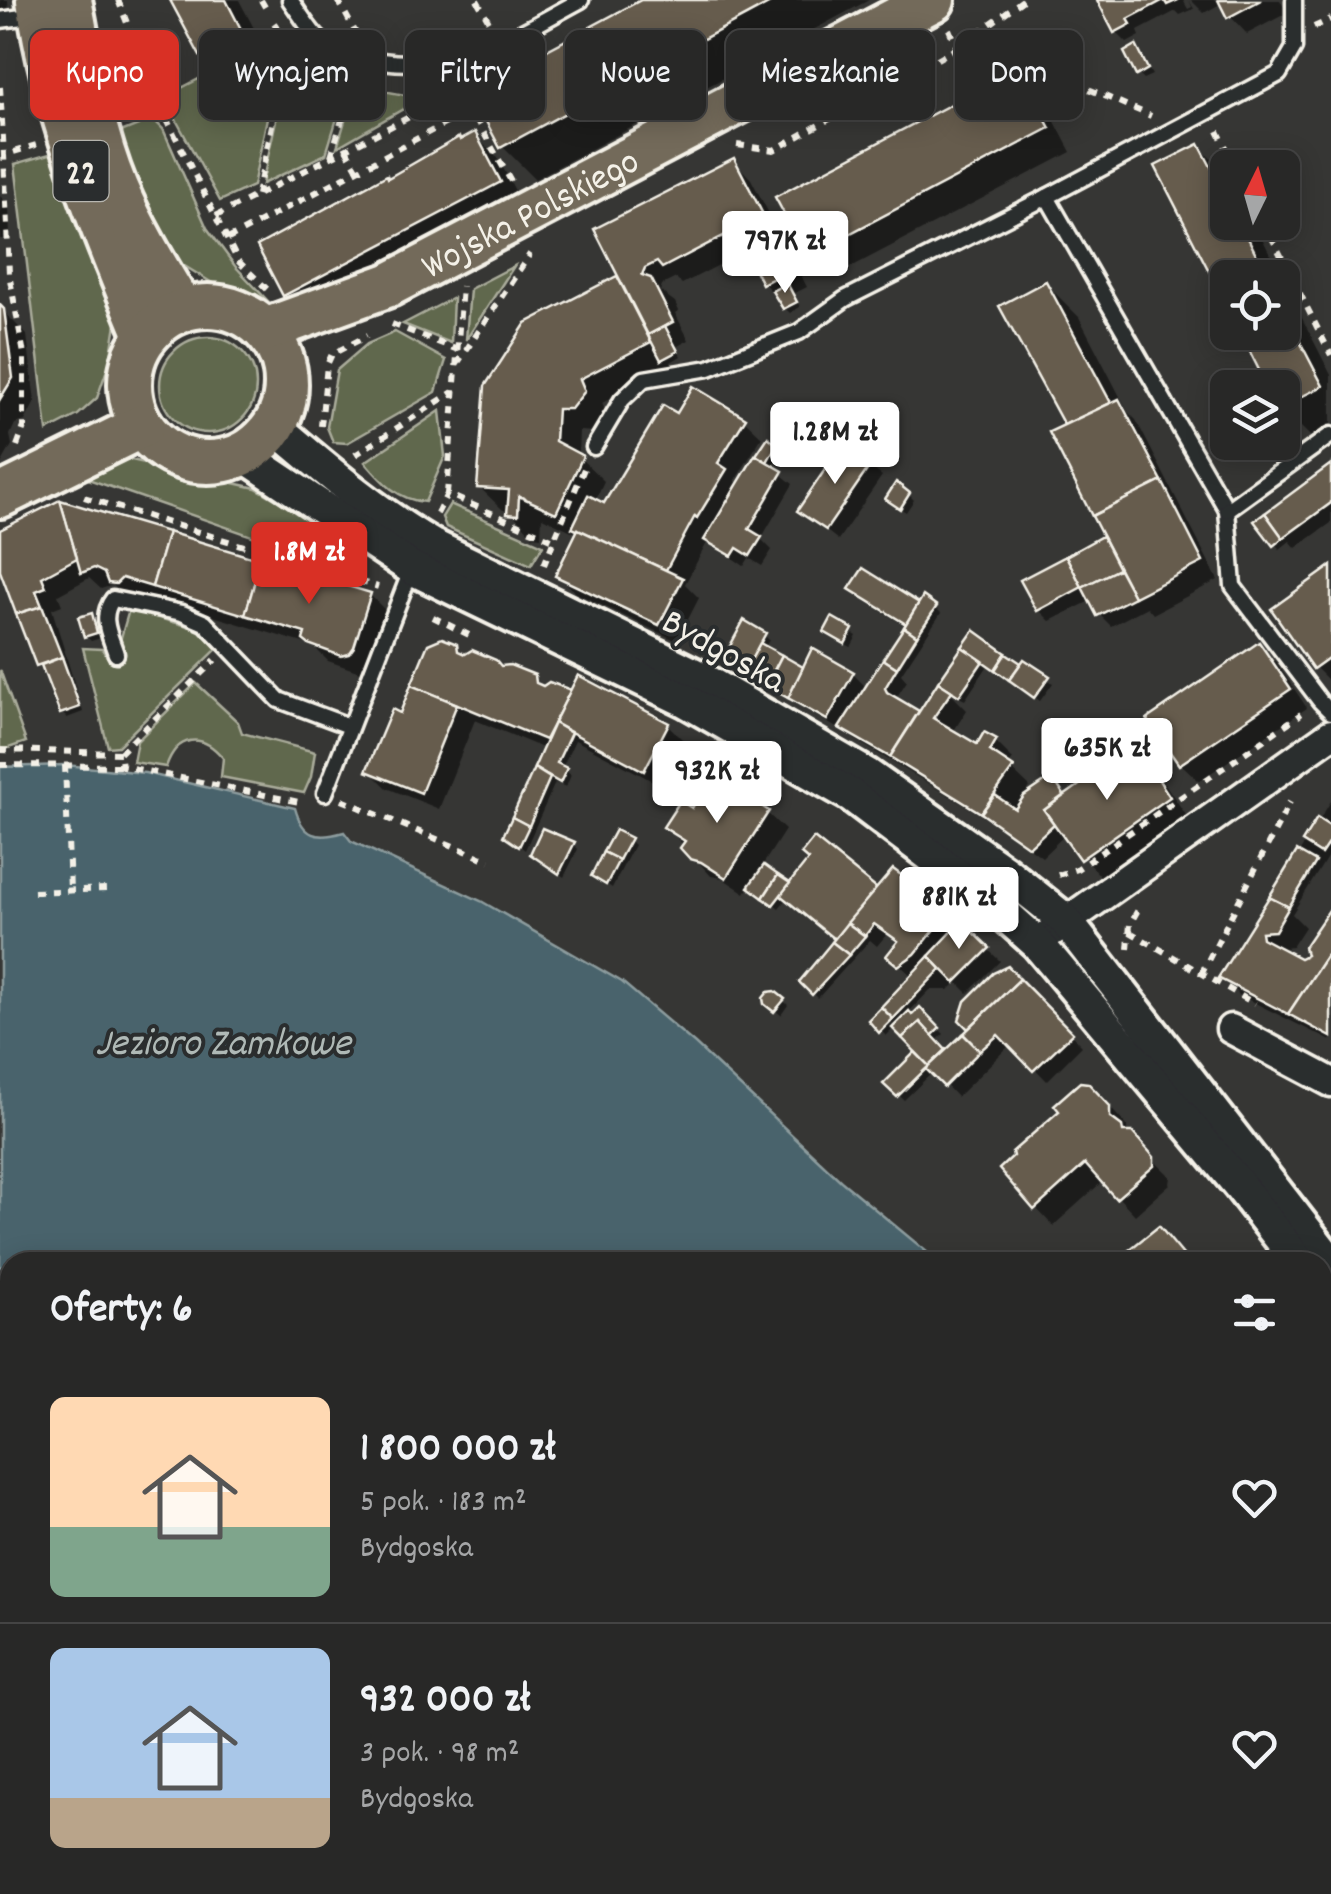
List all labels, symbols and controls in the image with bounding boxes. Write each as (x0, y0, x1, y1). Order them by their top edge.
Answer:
chip: Kupno (30, 30, 179, 120)
chip: Wynajem (199, 30, 385, 120)
chip: Filtry (405, 30, 545, 120)
chip: Nowe (565, 30, 706, 120)
chip: Mieszkanie (726, 30, 935, 120)
chip: Dom (955, 30, 1083, 120)
street label: Wojska Polskiego (413, 137, 650, 296)
road number: 22 (54, 141, 108, 201)
north arrow (1210, 150, 1300, 240)
map controls (1210, 150, 1300, 460)
pin: 797K zł (693, 211, 877, 296)
text: 797K zł (744, 220, 826, 266)
button: locate (1210, 260, 1300, 350)
button: layers (1210, 370, 1300, 460)
pin: 1.28M zł (732, 402, 938, 487)
text: 1.28M zł (792, 411, 878, 457)
pin: 1.8M zł (217, 522, 401, 607)
text: 1.8M zł (273, 531, 345, 577)
street label: Bydgoska (650, 597, 795, 711)
pin: 635K zł (1015, 718, 1199, 803)
text: 635K zł (1063, 727, 1151, 773)
pin: 932K zł (625, 741, 809, 826)
text: 932K zł (674, 750, 760, 796)
pin: 881K zł (867, 867, 1051, 952)
text: 881K zł (921, 876, 997, 922)
water label: Jezioro Zamkowe (95, 1018, 353, 1075)
text: Oferty: 6 (50, 1282, 193, 1342)
icon: filters (1227, 1285, 1282, 1340)
text: 1 800 000 zł (360, 1421, 556, 1481)
icon: home (130, 1437, 250, 1557)
icon: heart (1227, 1470, 1282, 1525)
text: 5 pok. · 183 m² (360, 1481, 527, 1527)
text: Bydgoska (360, 1527, 473, 1573)
text: 932 000 zł (360, 1672, 531, 1732)
icon: home (130, 1688, 250, 1808)
icon: heart (1227, 1721, 1282, 1776)
text: 3 pok. · 98 m² (360, 1732, 519, 1778)
text: Bydgoska (360, 1778, 473, 1824)

